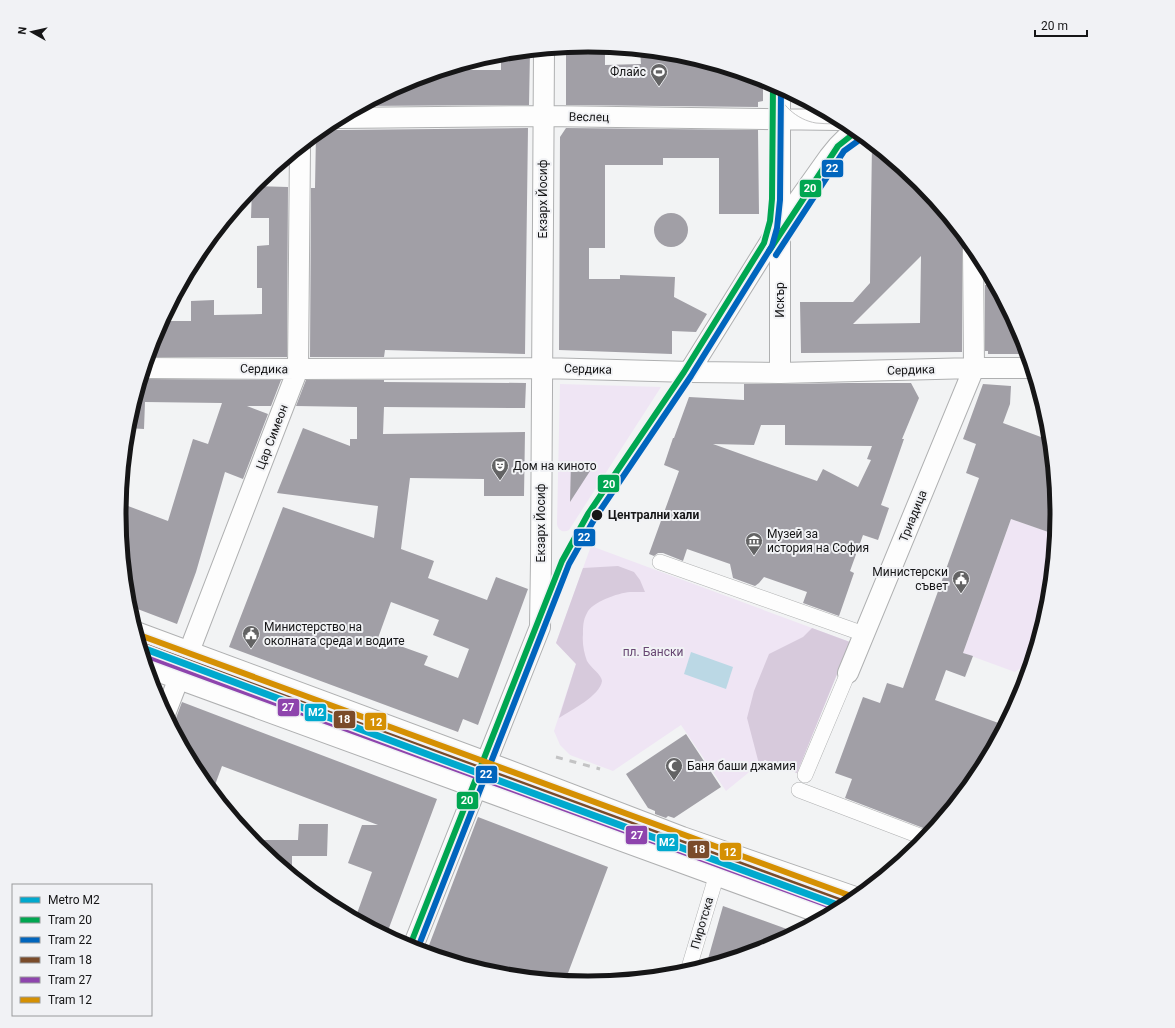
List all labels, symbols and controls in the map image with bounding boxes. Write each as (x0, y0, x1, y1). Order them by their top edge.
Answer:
north arrow (12, 12, 52, 52)
scale bar (1035, 12, 1087, 38)
text: 20 m (1041, 19, 1068, 33)
text: N (16, 26, 30, 35)
sports icon: Флайс (649, 62, 669, 87)
place label: Флайс (610, 65, 646, 79)
street label: Веслец (569, 110, 609, 124)
street label: Екзарх Йосиф (535, 159, 550, 238)
line badge: 22 (821, 159, 844, 178)
text: 22 (826, 162, 838, 175)
line badge: 20 (799, 179, 822, 198)
text: 20 (804, 182, 816, 195)
street label: Искър (773, 282, 787, 318)
street label: Сердика (564, 361, 612, 377)
street label: Сердика (240, 362, 288, 376)
street label: Сердика (887, 362, 935, 378)
street label: Цар Симеон (253, 402, 291, 472)
theatre icon: Дом на киното (490, 456, 510, 481)
place label: Дом на киното (513, 459, 597, 473)
line badge: 20 (597, 474, 620, 493)
text: 20 (603, 478, 615, 491)
street label: Екзарх Йосиф (533, 483, 548, 562)
street label: Триадица (896, 488, 930, 544)
marker: Централни хали (590, 508, 604, 522)
place label: Централни хали (608, 508, 699, 522)
place label: Музей за история на София (767, 527, 869, 555)
line badge: 22 (573, 528, 596, 547)
text: 22 (578, 531, 590, 544)
museum icon: Музей за история на София (744, 531, 764, 556)
place label: Министерски съвет (872, 565, 948, 593)
public building icon: Министерски съвет (951, 569, 971, 594)
place label: Министерство на околната среда и водите (264, 620, 405, 648)
public building icon: Министерство на околната среда и водите (241, 624, 261, 649)
park label: пл. Бански (623, 645, 683, 659)
line badge: 27 (277, 698, 300, 717)
text: 27 (282, 701, 294, 714)
line badge: M2 (304, 703, 327, 722)
text: M2 (308, 706, 324, 719)
line badge: 18 (333, 710, 356, 729)
line badge: 12 (364, 712, 387, 731)
text: 18 (338, 713, 350, 726)
text: 12 (370, 716, 382, 729)
mosque icon: Баня баши джамия (664, 756, 684, 781)
place label: Баня баши джамия (687, 759, 796, 773)
line badge: 22 (475, 765, 498, 784)
text: 22 (480, 768, 492, 781)
line badge: 20 (456, 791, 479, 810)
text: 20 (461, 794, 473, 807)
line badge: 27 (625, 825, 648, 845)
text: 27 (631, 829, 643, 842)
line badge: M2 (656, 833, 679, 852)
text: M2 (659, 836, 675, 849)
line badge: 18 (687, 840, 710, 859)
line badge: 12 (719, 842, 742, 861)
text: 18 (693, 843, 705, 856)
text: 12 (724, 846, 736, 859)
legend (12, 884, 152, 1016)
text: Metro M2 (48, 893, 100, 907)
street label: Пиротска (688, 895, 716, 951)
text: Tram 20 (48, 913, 92, 927)
text: Tram 22 (48, 933, 92, 947)
text: Tram 18 (48, 953, 92, 967)
text: Tram 27 (48, 973, 92, 987)
text: Tram 12 (48, 993, 92, 1007)

